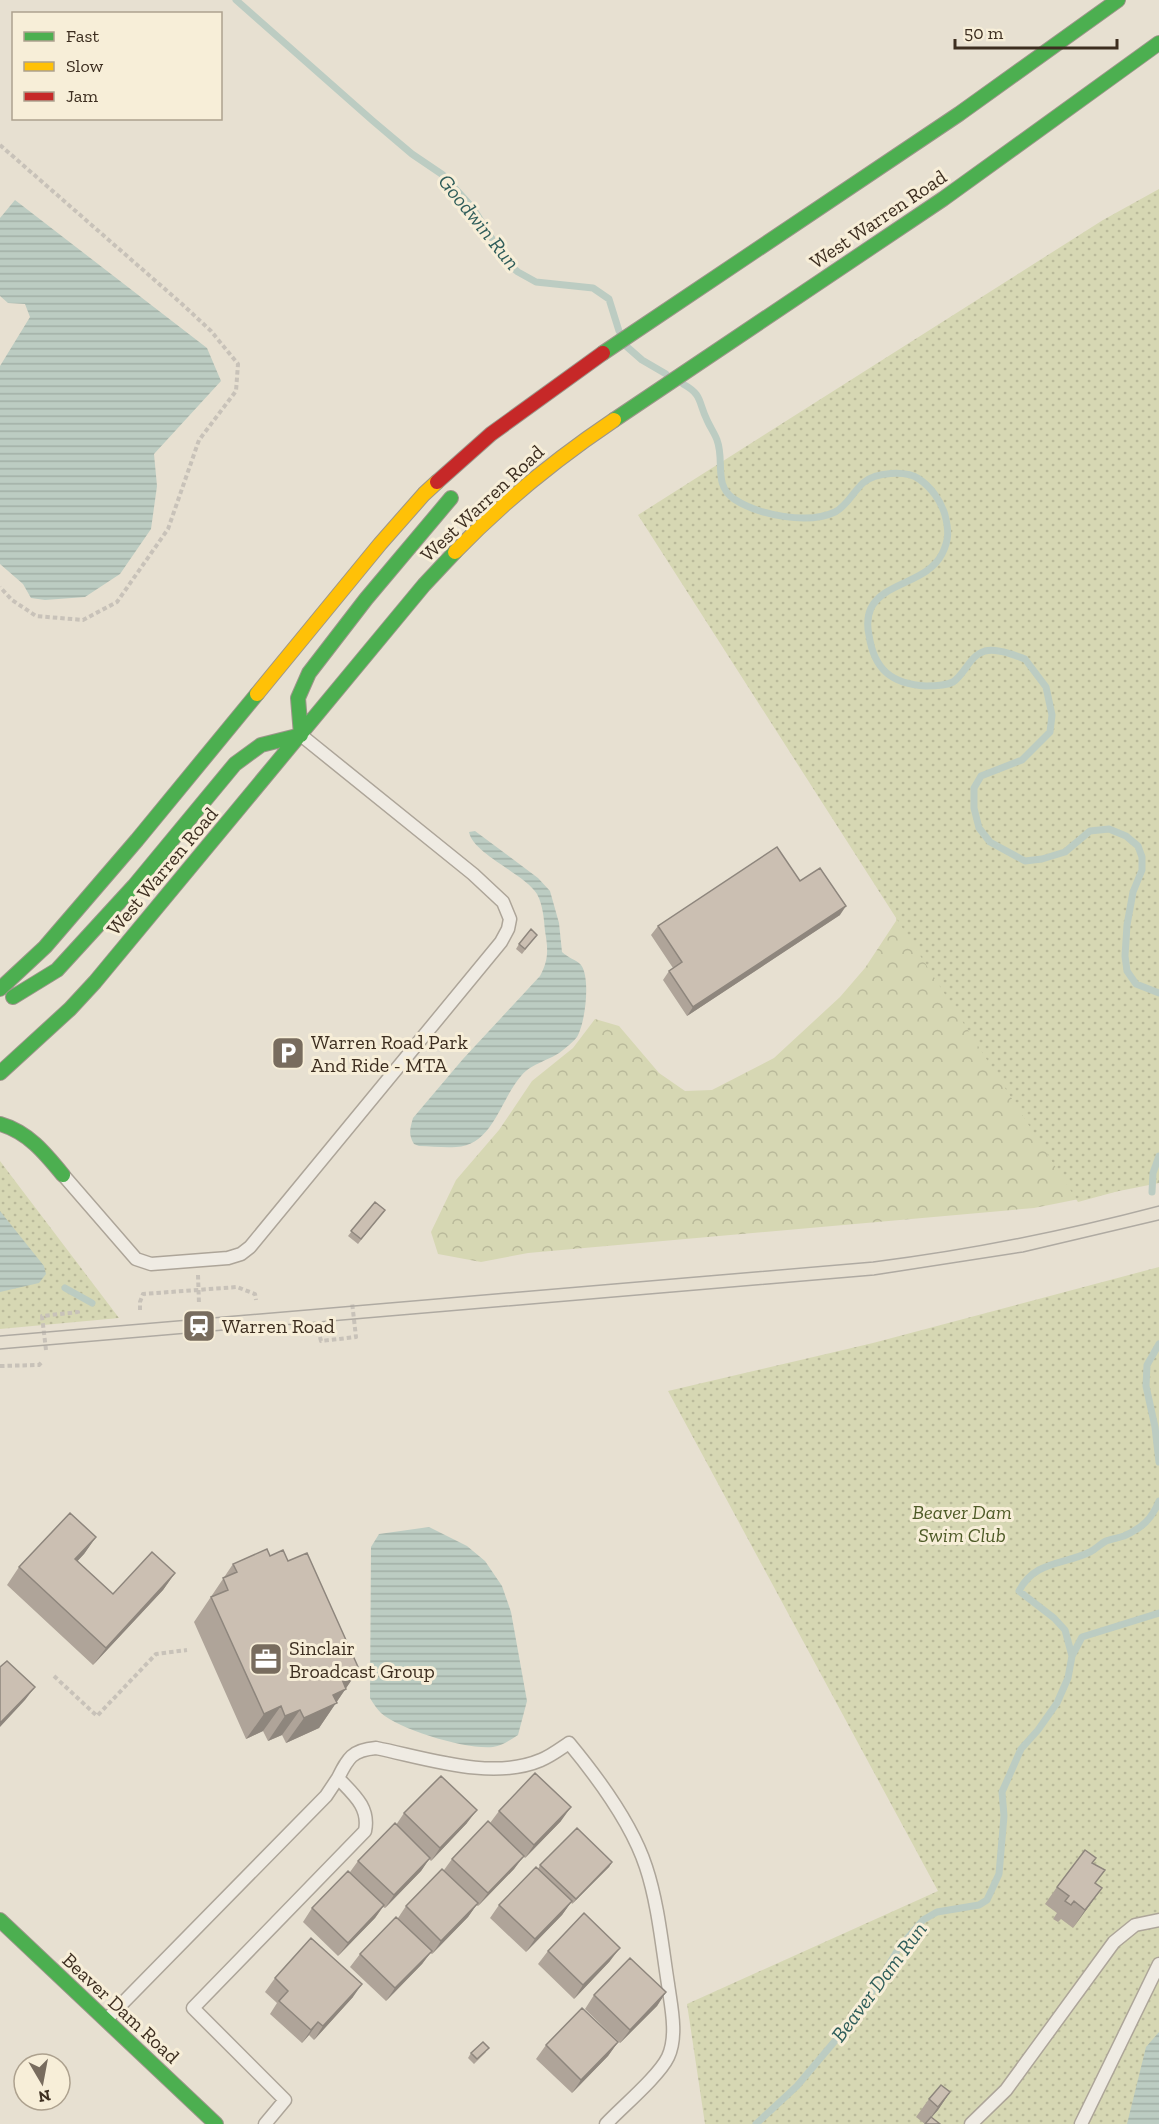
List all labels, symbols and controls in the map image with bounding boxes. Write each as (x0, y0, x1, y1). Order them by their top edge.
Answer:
legend (12, 12, 222, 120)
scale bar (955, 12, 1117, 50)
text: 50 m (964, 22, 1004, 44)
text: Fast (66, 25, 99, 47)
text: Slow (66, 55, 103, 77)
text: Jam (66, 85, 98, 107)
street label: West Warren Road (805, 164, 951, 274)
water label: Goodwin Run (433, 169, 525, 274)
street label: West Warren Road (415, 440, 549, 566)
street label: West Warren Road (101, 802, 223, 940)
place label: Warren Road Park And Ride - MTA (311, 1030, 468, 1077)
parking icon: Warren Road Park And Ride - MTA (270, 1035, 306, 1071)
station icon: Warren Road (181, 1308, 217, 1344)
place label: Warren Road (222, 1314, 335, 1338)
park label: Beaver Dam Swim Club (912, 1500, 1012, 1547)
place label: Sinclair Broadcast Group (289, 1636, 435, 1683)
office icon: Sinclair Broadcast Group (248, 1641, 284, 1677)
water label: Beaver Dam Run (826, 1917, 932, 2046)
street label: Beaver Dam Road (58, 1948, 184, 2068)
north arrow (12, 2052, 72, 2112)
text: N (37, 2086, 52, 2107)

